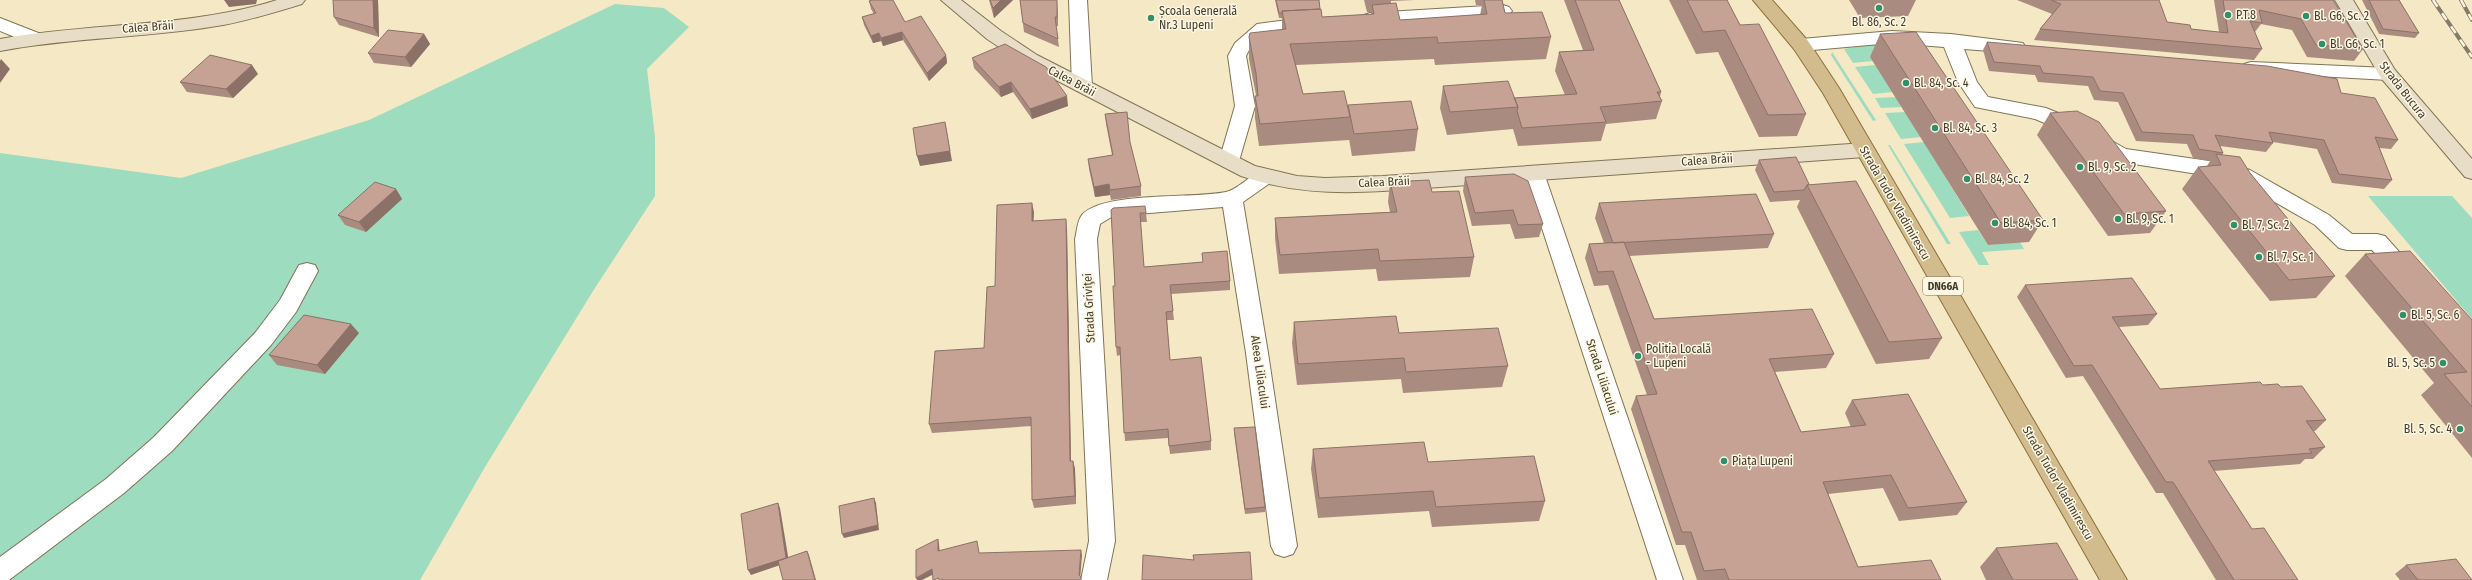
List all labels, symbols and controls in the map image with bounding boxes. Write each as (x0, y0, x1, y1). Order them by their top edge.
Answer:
marker: Bl. 86, Sc. 2 (1874, 3, 1884, 13)
place label: Școala Generală Nr.3 Lupeni (1159, 4, 1237, 32)
place label: P.T.8 (2236, 8, 2256, 22)
place label: Bl. G6, Sc. 2 (2314, 9, 2369, 23)
marker: P.T.8 (2223, 10, 2233, 20)
marker: Bl. G6, Sc. 2 (2301, 11, 2311, 21)
marker: Școala Generală Nr.3 Lupeni (1146, 13, 1156, 23)
place label: Bl. 86, Sc. 2 (1852, 15, 1906, 29)
street label: Calea Brăii (122, 18, 174, 36)
place label: Bl. G6, Sc. 1 (2330, 37, 2385, 51)
marker: Bl. G6, Sc. 1 (2317, 39, 2327, 49)
street label: Strada Bucura (2376, 59, 2430, 121)
street label: Calea Brăii (1046, 63, 1098, 99)
place label: Bl. 84, Sc. 4 (1914, 76, 1969, 90)
marker: Bl. 84, Sc. 4 (1901, 78, 1911, 88)
place label: Bl. 84, Sc. 3 (1943, 121, 1997, 135)
marker: Bl. 84, Sc. 3 (1930, 123, 1940, 133)
street label: Strada Tudor Vladimirescu (1857, 144, 1933, 262)
street label: Calea Brăii (1681, 151, 1733, 169)
place label: Bl. 9, Sc. 2 (2088, 160, 2136, 174)
marker: Bl. 9, Sc. 2 (2075, 162, 2085, 172)
place label: Bl. 84, Sc. 2 (1975, 172, 2029, 186)
street label: Calea Brăii (1358, 174, 1410, 190)
marker: Bl. 84, Sc. 2 (1962, 174, 1972, 184)
place label: Bl. 9, Sc. 1 (2126, 212, 2174, 226)
marker: Bl. 9, Sc. 1 (2113, 214, 2123, 224)
place label: Bl. 84, Sc. 1 (2003, 216, 2057, 230)
marker: Bl. 84, Sc. 1 (1990, 218, 2000, 228)
place label: Bl. 7, Sc. 2 (2242, 218, 2289, 232)
marker: Bl. 7, Sc. 2 (2229, 220, 2239, 230)
place label: Bl. 7, Sc. 1 (2267, 250, 2314, 264)
marker: Bl. 7, Sc. 1 (2254, 252, 2264, 262)
street label: Strada Griviţei (1080, 273, 1098, 343)
road number: DN66A (1923, 277, 1963, 295)
place label: Bl. 5, Sc. 6 (2411, 308, 2460, 322)
marker: Bl. 5, Sc. 6 (2398, 310, 2408, 320)
street label: Aleea Liliacului (1248, 334, 1272, 410)
street label: Strada Liliacului (1583, 337, 1621, 417)
place label: Poliția Locală - Lupeni (1646, 342, 1711, 370)
marker: Poliția Locală - Lupeni (1633, 351, 1643, 361)
place label: Bl. 5, Sc. 5 (2387, 356, 2435, 370)
marker: Bl. 5, Sc. 5 (2438, 358, 2448, 368)
place label: Bl. 5, Sc. 4 (2404, 422, 2452, 436)
street label: Strada Tudor Vladimirescu (2020, 424, 2096, 542)
marker: Bl. 5, Sc. 4 (2455, 424, 2465, 434)
place label: Piața Lupeni (1732, 454, 1793, 469)
marker: Piața Lupeni (1719, 456, 1729, 466)

